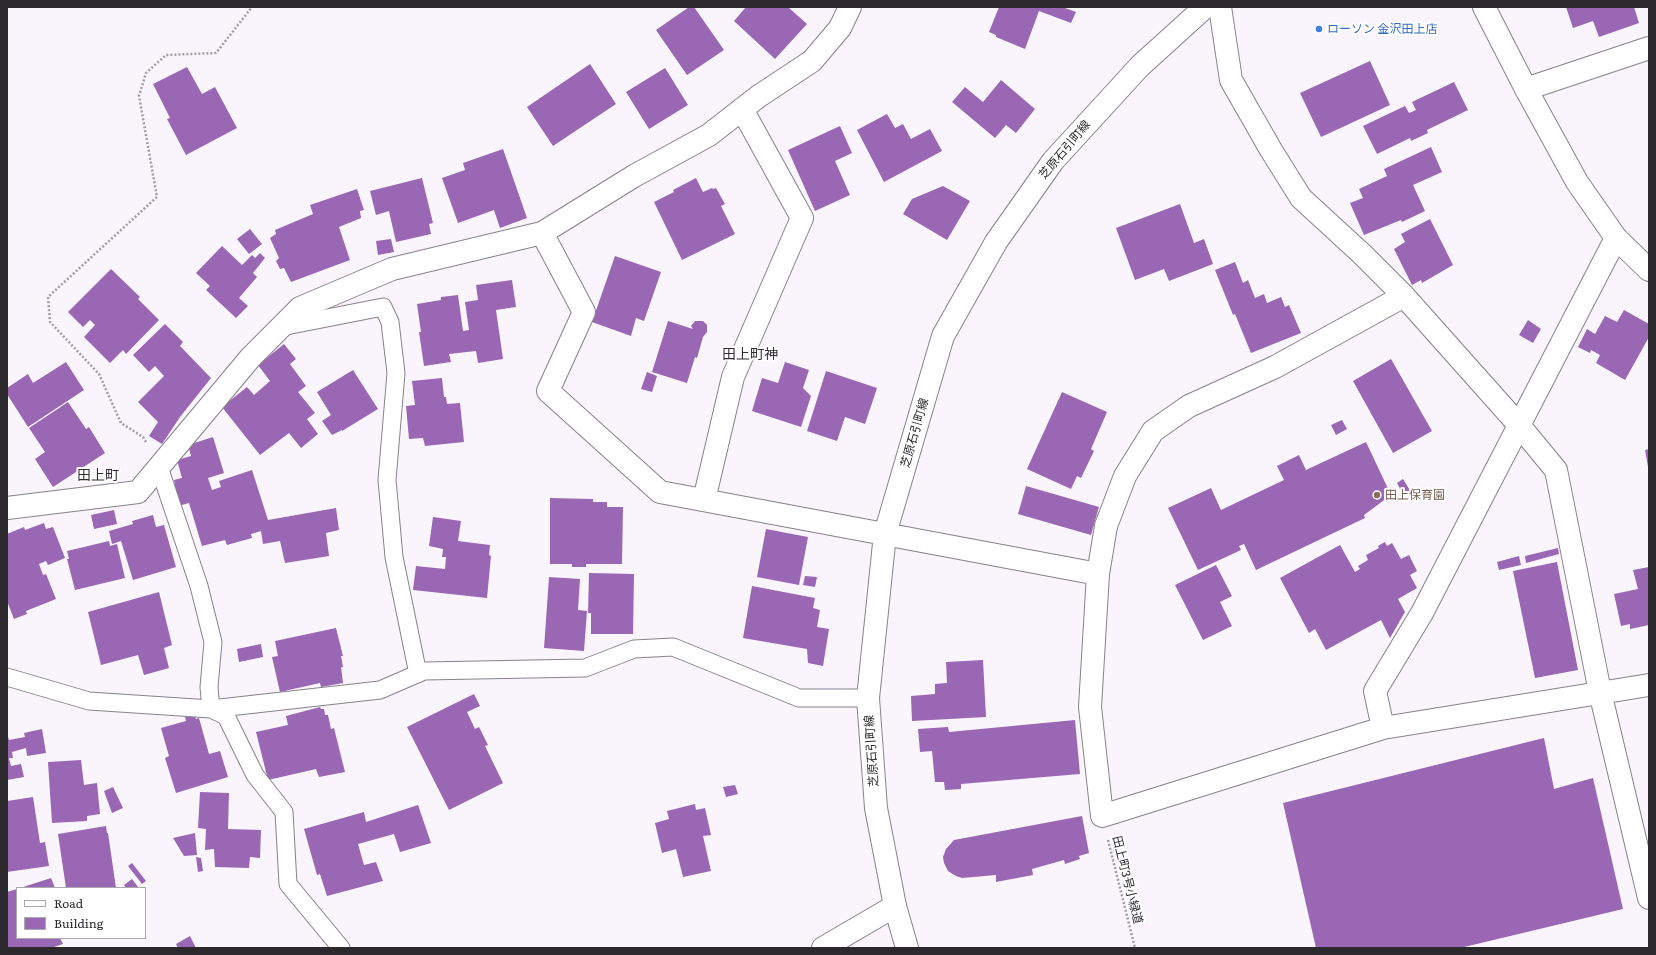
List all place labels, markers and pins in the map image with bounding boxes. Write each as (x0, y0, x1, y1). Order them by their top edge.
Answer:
place label: ローソン 金沢田上店 (1327, 22, 1437, 36)
marker: ローソン 金沢田上店 (1314, 24, 1324, 34)
place label: 田上保育園 (1385, 488, 1445, 502)
marker: 田上保育園 (1372, 490, 1382, 500)

